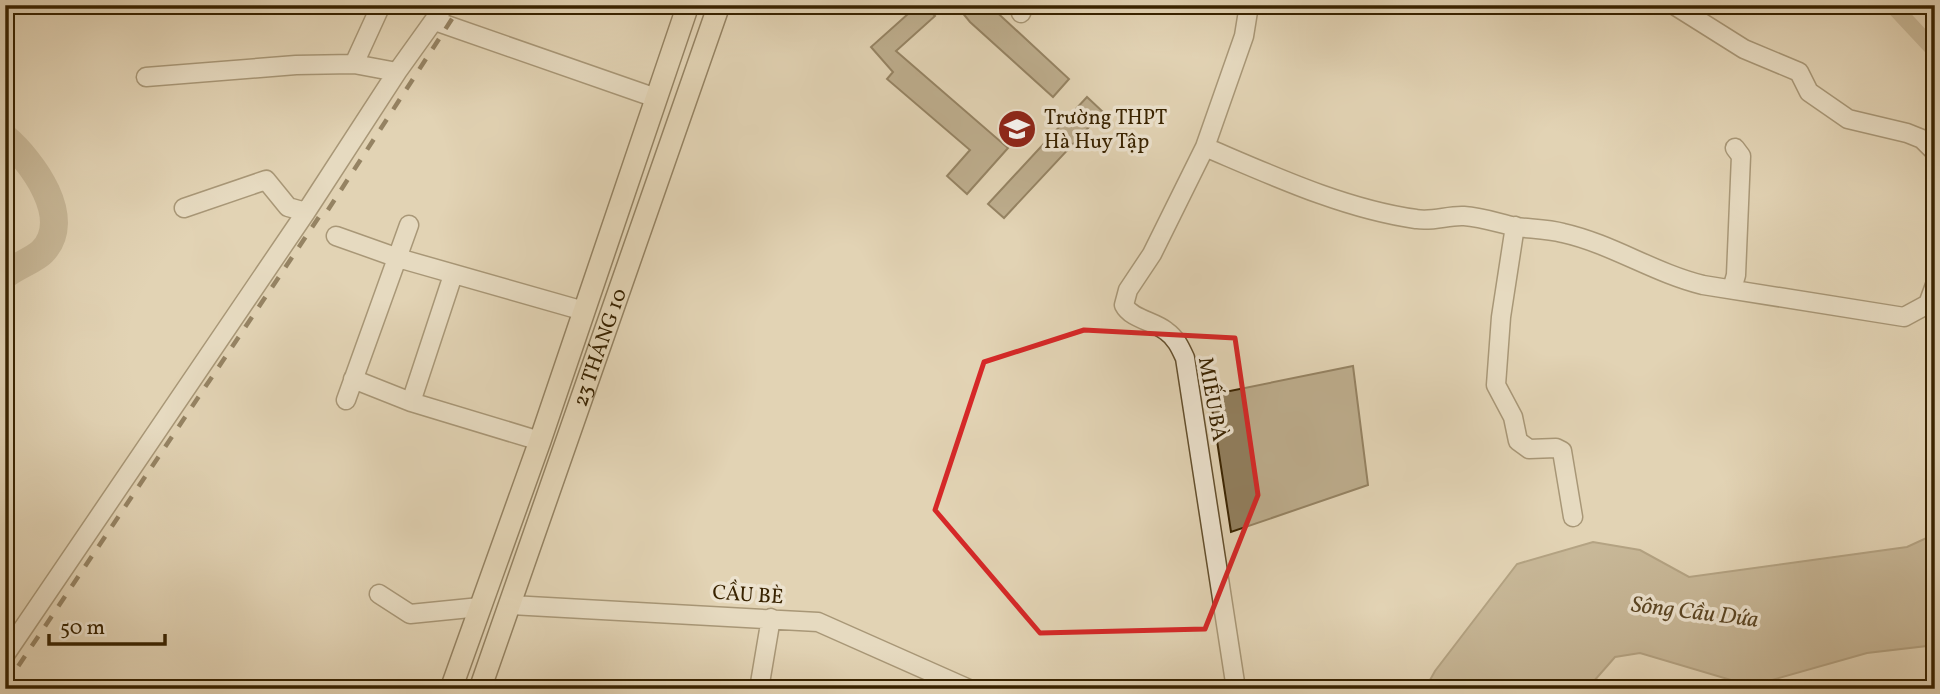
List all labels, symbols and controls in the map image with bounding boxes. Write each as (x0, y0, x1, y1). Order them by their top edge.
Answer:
place label: Trường THPT Hà Huy Tập (1044, 104, 1167, 157)
school or university icon: Trường THPT Hà Huy Tập (996, 108, 1038, 150)
street label: 23 THÁNG 10 (567, 285, 635, 411)
street label: MIẾU BÀ (1190, 355, 1234, 444)
street label: CẦU BÈ (711, 577, 785, 612)
water label: Sông Cầu Dứa (1629, 589, 1760, 637)
scale bar (49, 603, 164, 647)
text: 50 m (60, 614, 105, 643)

